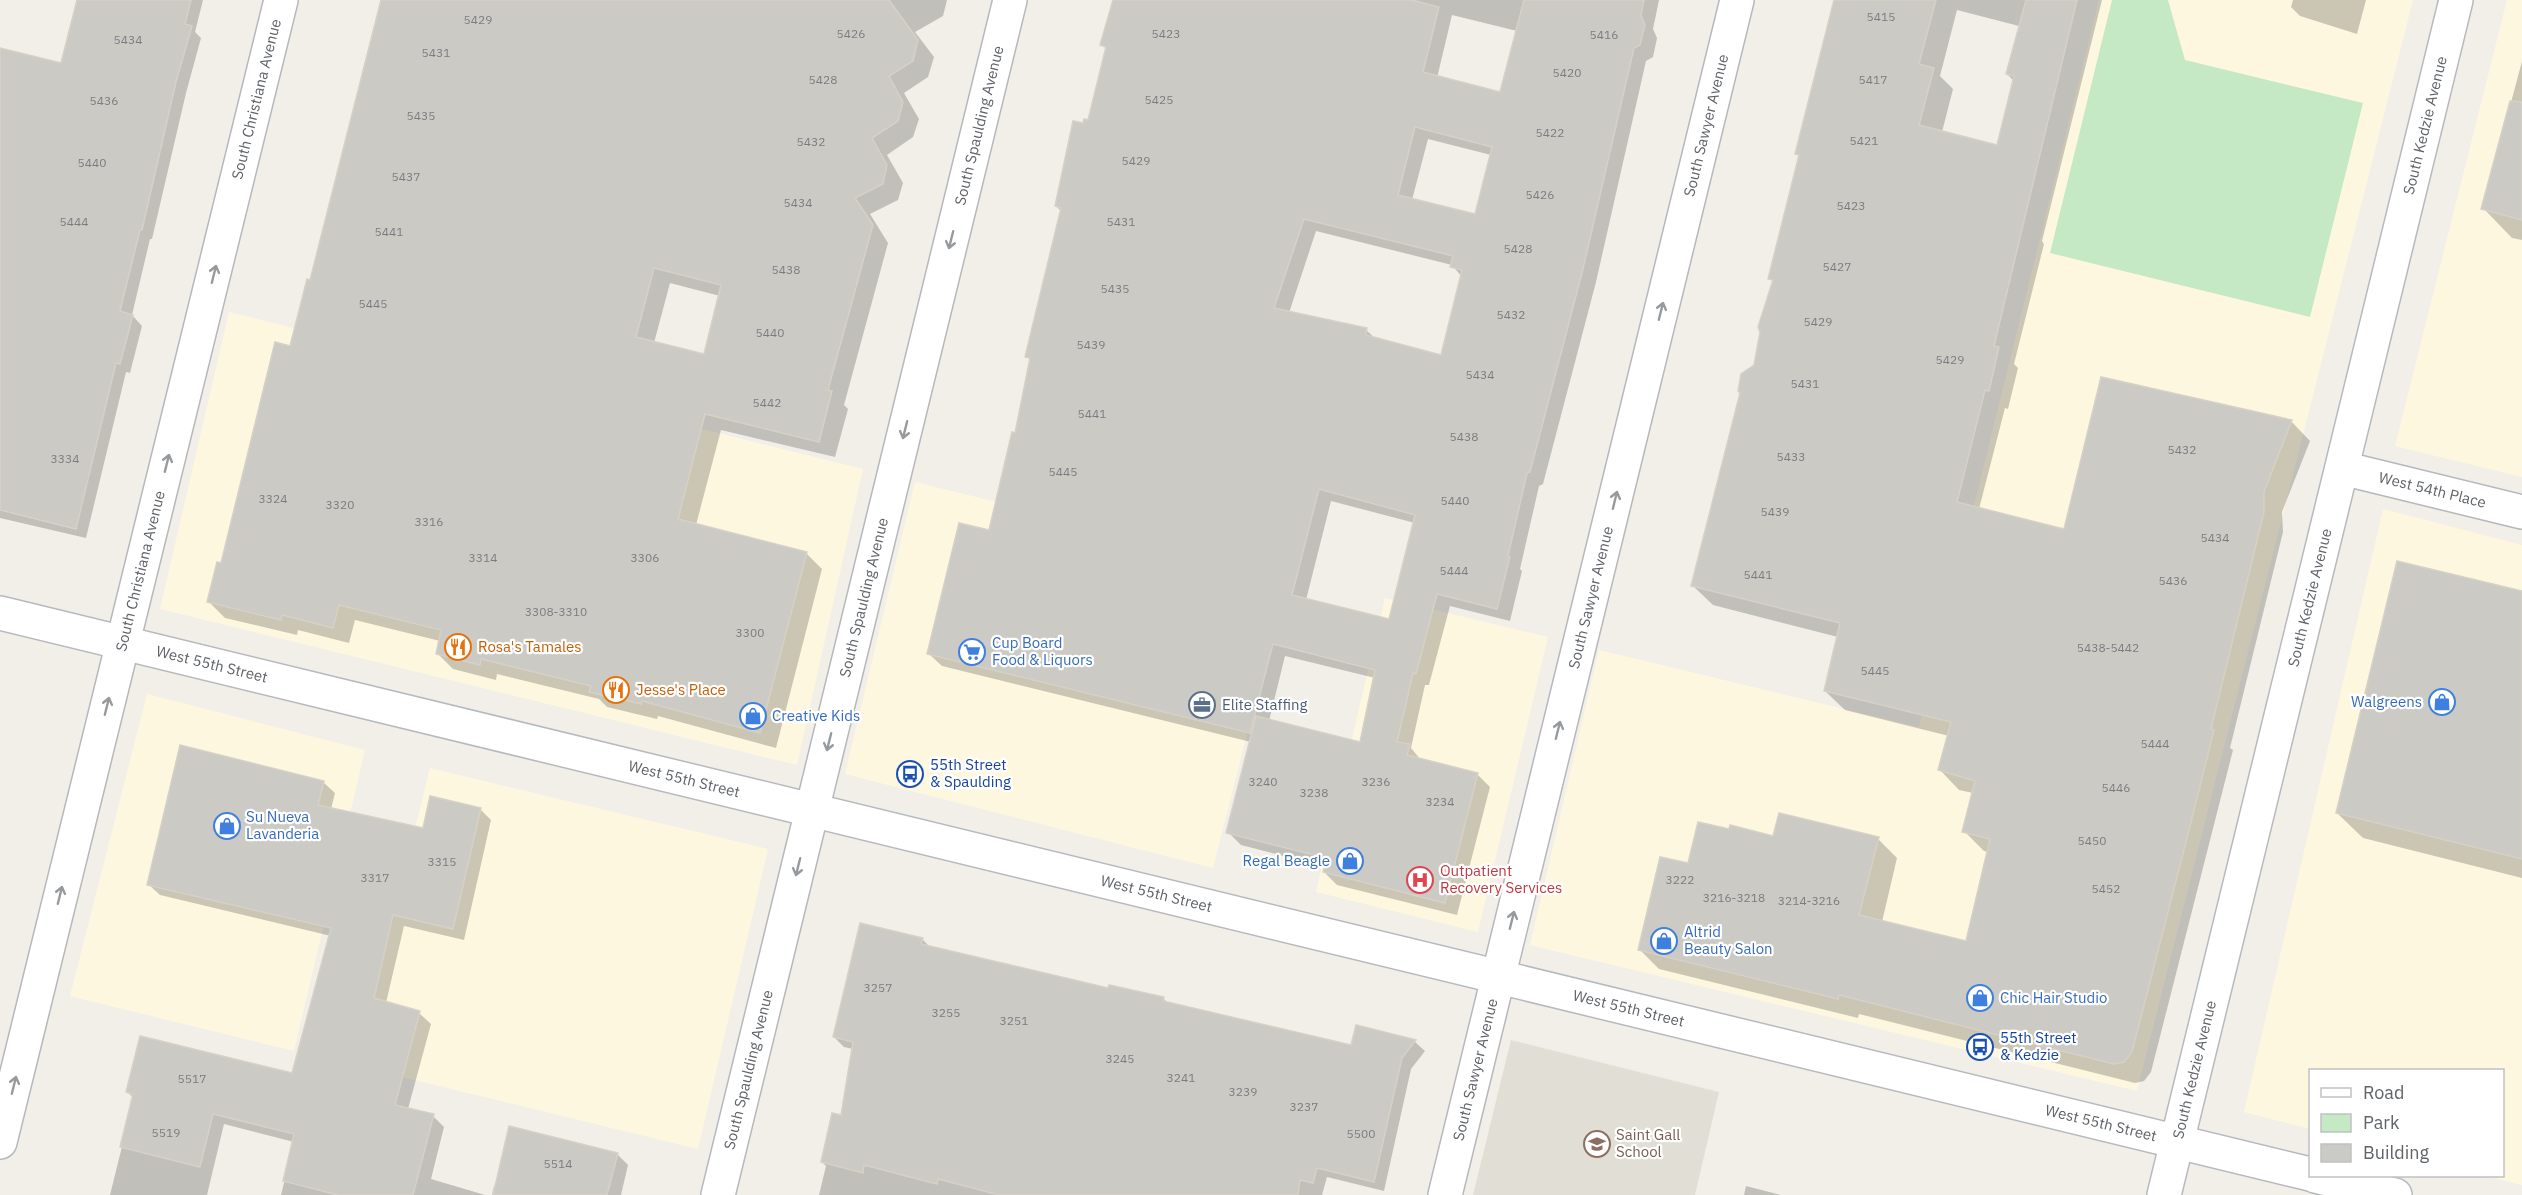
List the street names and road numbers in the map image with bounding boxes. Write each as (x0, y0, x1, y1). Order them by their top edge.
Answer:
street label: South Christiana Avenue (227, 17, 285, 181)
street label: South Spaulding Avenue (950, 44, 1008, 207)
street label: South Sawyer Avenue (1679, 52, 1732, 199)
street label: South Kedzie Avenue (2399, 54, 2451, 196)
street label: West 54th Place (2377, 467, 2488, 512)
street label: South Christiana Avenue (111, 489, 169, 653)
street label: South Spaulding Avenue (835, 516, 892, 679)
street label: South Sawyer Avenue (1564, 524, 1617, 671)
street label: South Kedzie Avenue (2283, 526, 2336, 669)
street label: West 55th Street (154, 641, 270, 687)
street label: West 55th Street (627, 756, 742, 801)
street label: West 55th Street (1099, 871, 1214, 916)
street label: West 55th Street (1571, 985, 1686, 1031)
street label: South Spaulding Avenue (719, 988, 777, 1151)
street label: South Sawyer Avenue (1449, 996, 1502, 1143)
street label: South Kedzie Avenue (2168, 998, 2220, 1141)
street label: West 55th Street (2043, 1100, 2159, 1145)

